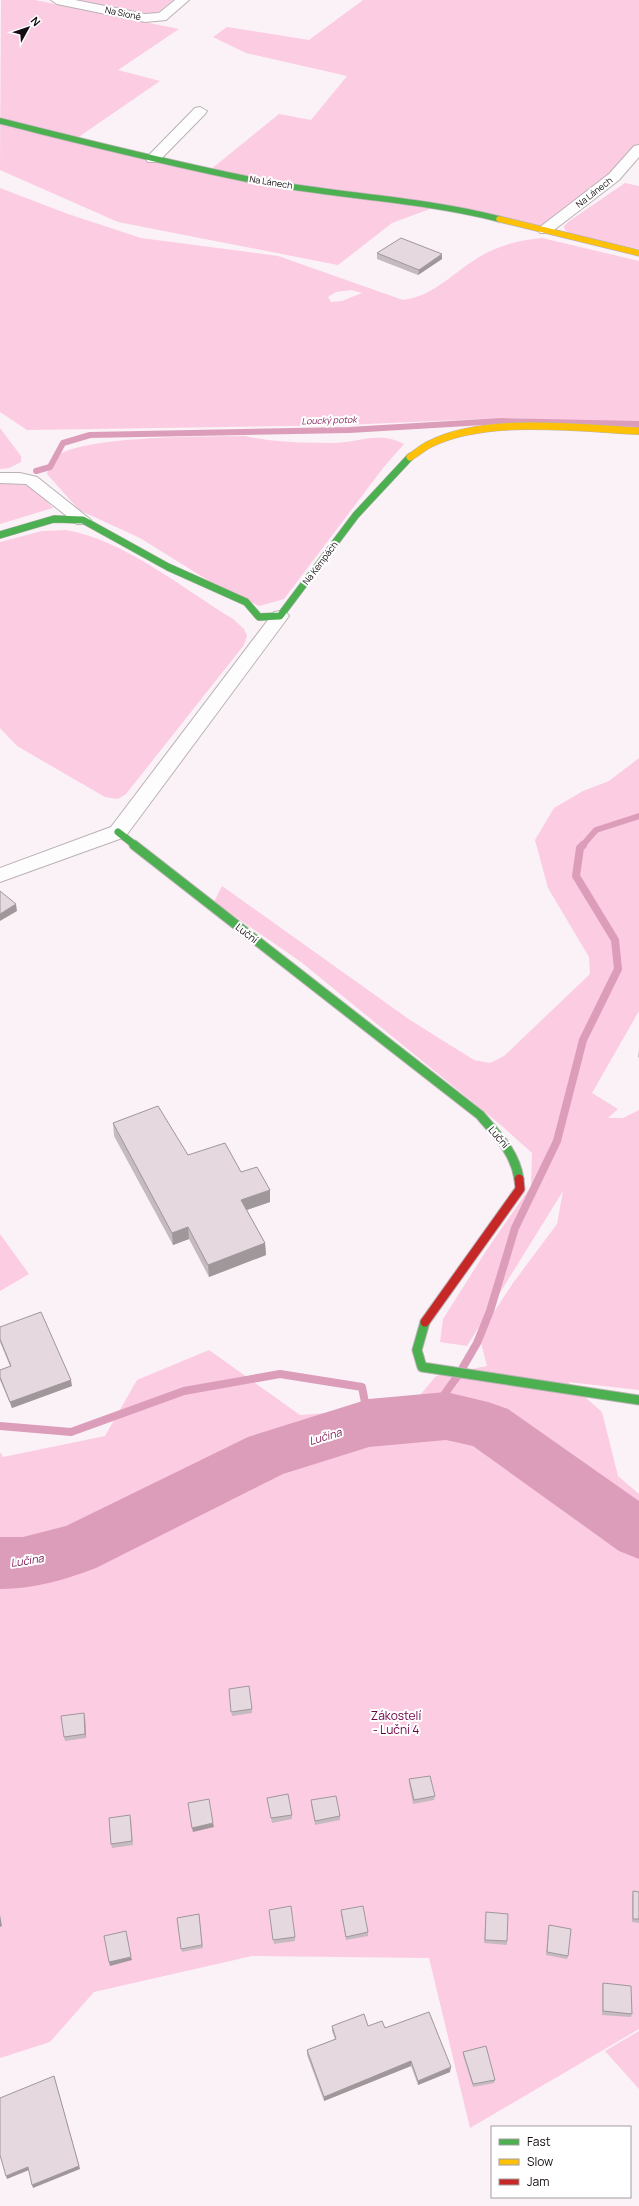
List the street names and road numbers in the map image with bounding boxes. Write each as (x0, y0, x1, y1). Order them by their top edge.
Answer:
street label: Na Sioně (104, 3, 142, 23)
street label: Na Lánech (249, 172, 293, 192)
street label: Na Lánech (573, 173, 615, 211)
street label: Na Kempách (299, 539, 341, 587)
street label: Luční (233, 920, 262, 947)
street label: Luční (486, 1123, 513, 1151)

